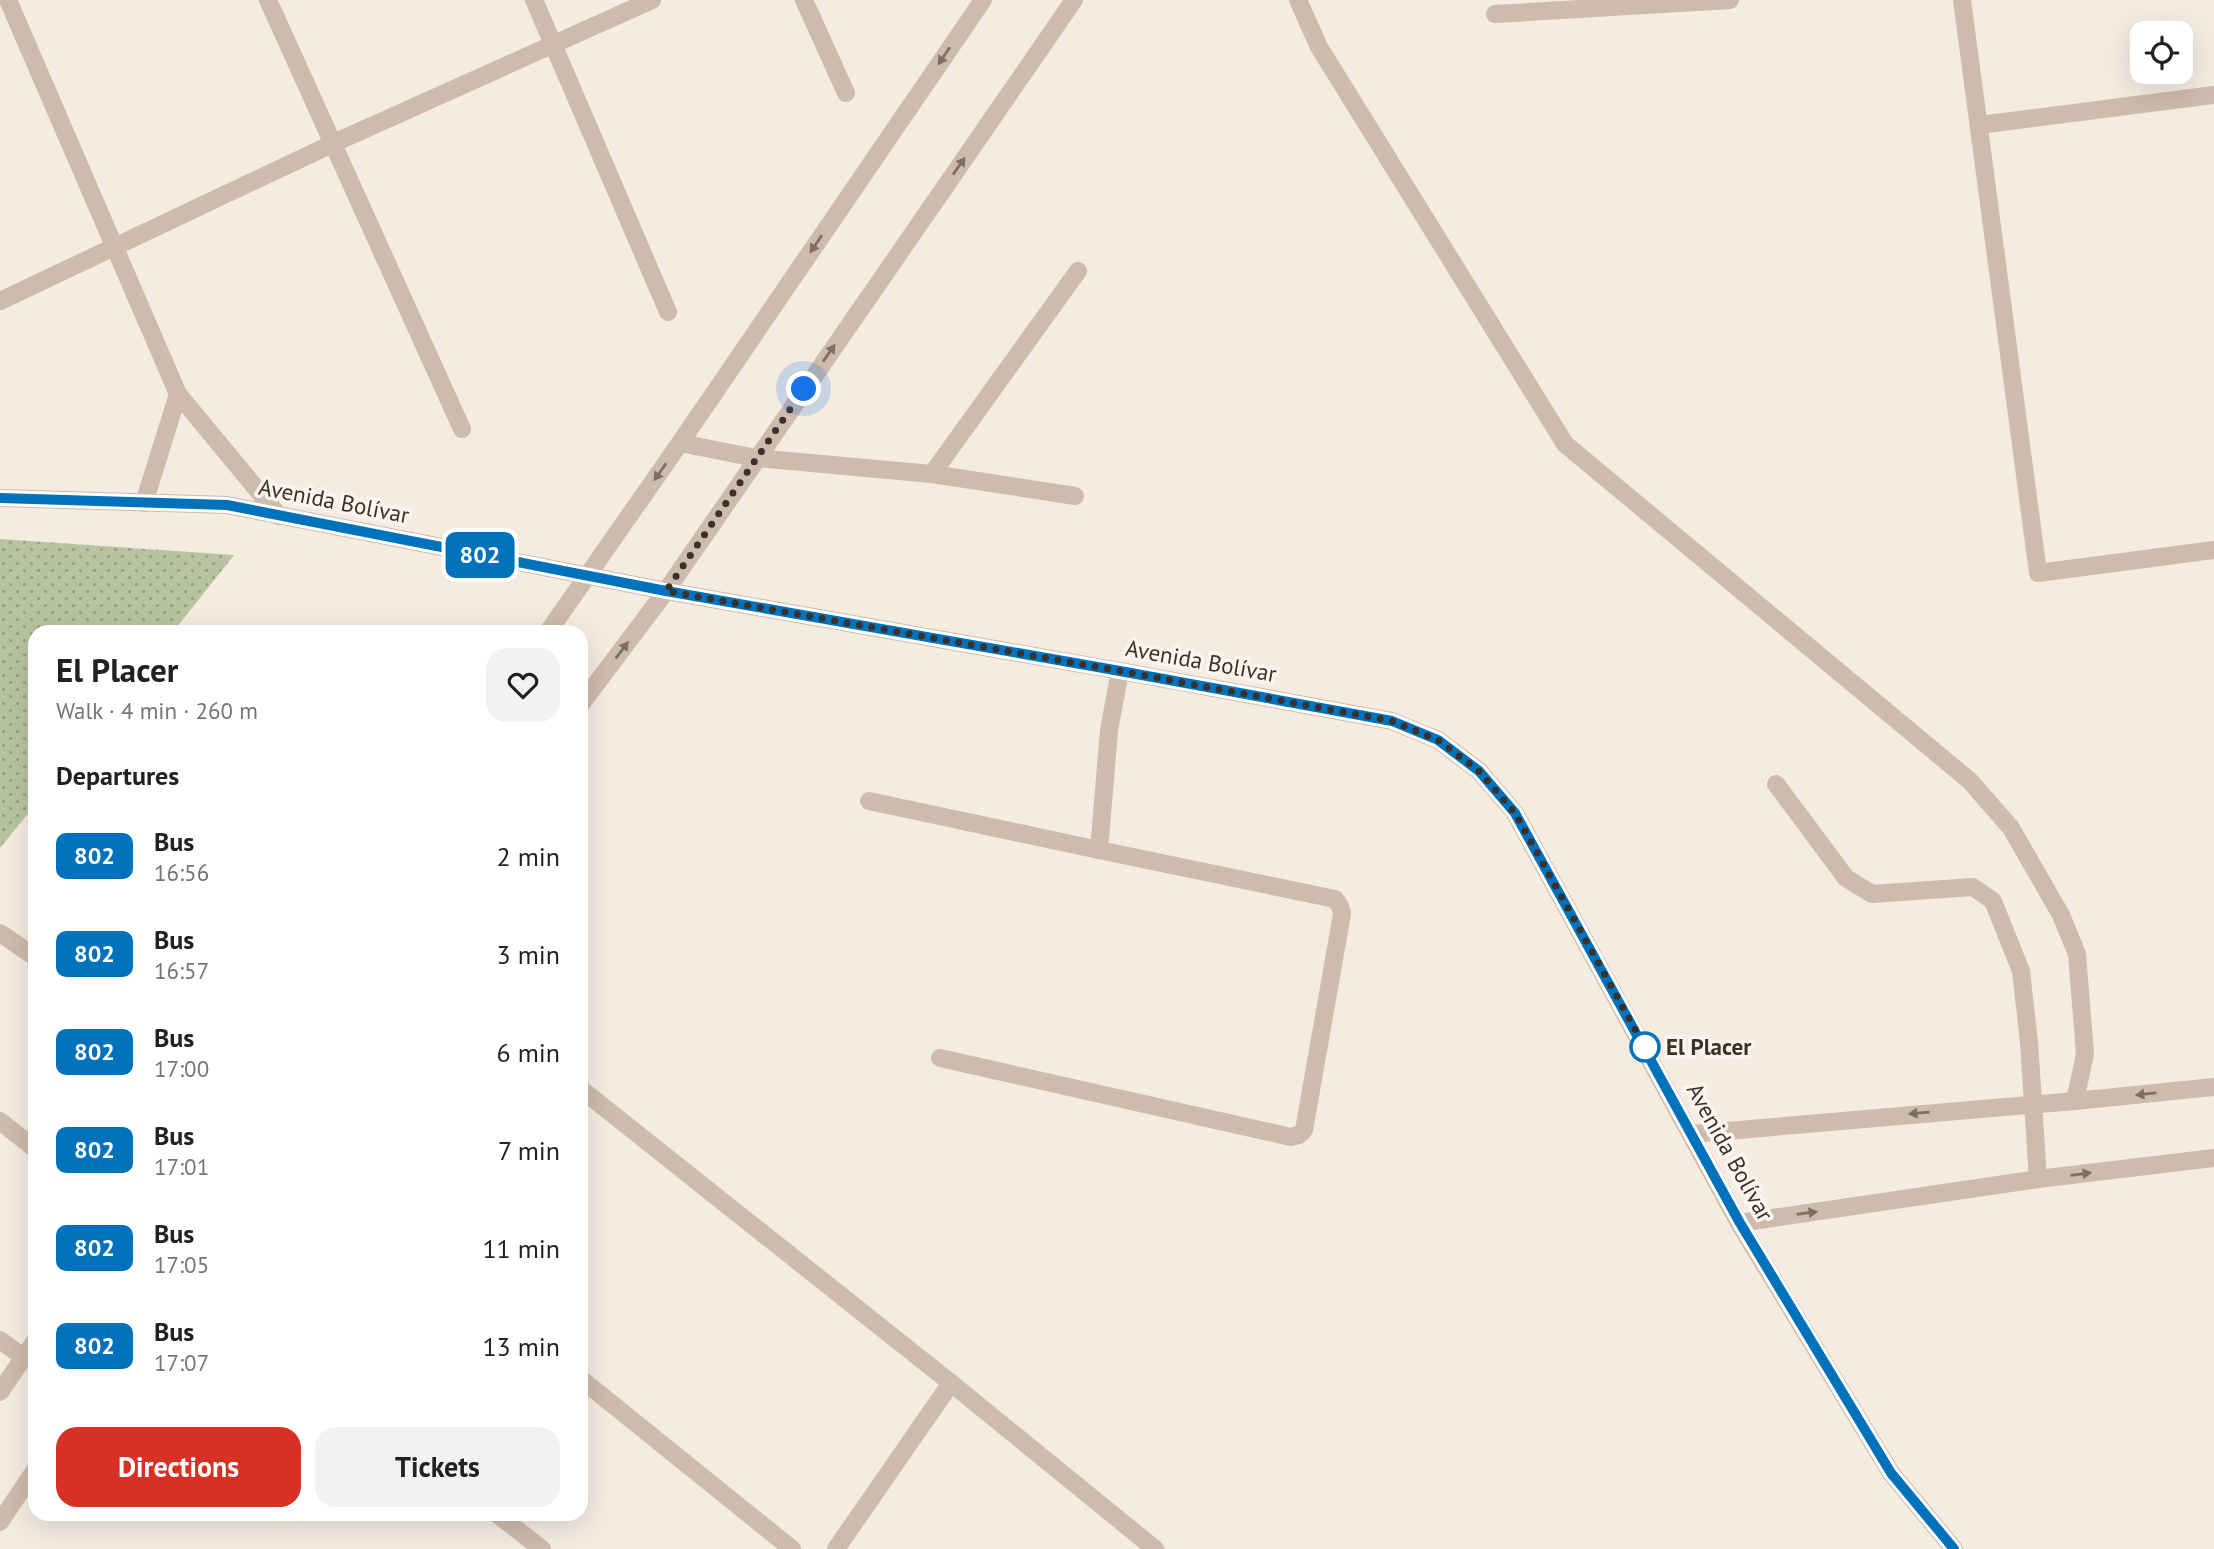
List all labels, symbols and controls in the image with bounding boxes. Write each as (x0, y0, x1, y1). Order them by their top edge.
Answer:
map controls (2130, 21, 2193, 84)
button: locate (2130, 21, 2193, 84)
one-way arrow (937, 47, 951, 65)
one-way arrow (952, 157, 966, 175)
one-way arrow (809, 235, 823, 253)
one-way arrow (822, 344, 836, 362)
your location (786, 371, 821, 406)
one-way arrow (653, 463, 667, 481)
street label: Avenida Bolívar (256, 472, 412, 529)
line badge: 802 (440, 532, 520, 578)
text: 802 (460, 539, 500, 570)
street label: Avenida Bolívar (1123, 633, 1279, 688)
one-way arrow (615, 640, 629, 659)
text: El Placer (56, 648, 178, 691)
button: heart (486, 648, 560, 722)
text: Walk · 4 min · 260 m (56, 696, 258, 725)
text: Departures (56, 759, 179, 792)
text: Bus (154, 825, 194, 858)
text: 802 (74, 840, 115, 871)
text: 2 min (497, 840, 560, 873)
text: 16:56 (154, 858, 209, 887)
text: Bus (154, 923, 194, 956)
text: 802 (74, 938, 115, 969)
text: 3 min (497, 938, 560, 971)
text: 16:57 (154, 956, 209, 985)
text: Bus (154, 1021, 194, 1054)
marker: El Placer (1630, 1032, 1660, 1062)
place label: El Placer (1666, 1032, 1752, 1061)
text: 802 (74, 1036, 115, 1067)
text: 6 min (497, 1036, 560, 1069)
text: 17:00 (154, 1054, 209, 1083)
street label: Avenida Bolívar (1681, 1078, 1780, 1226)
one-way arrow (2135, 1088, 2157, 1099)
one-way arrow (1908, 1108, 1930, 1119)
text: Bus (154, 1119, 194, 1152)
text: 802 (74, 1134, 115, 1165)
text: 7 min (498, 1134, 560, 1167)
text: 17:01 (154, 1152, 209, 1181)
one-way arrow (2070, 1168, 2092, 1179)
one-way arrow (1796, 1207, 1818, 1218)
text: Bus (154, 1217, 194, 1250)
text: 802 (74, 1232, 115, 1263)
text: 11 min (482, 1232, 560, 1265)
text: 17:05 (154, 1250, 209, 1279)
text: Bus (154, 1315, 194, 1348)
text: 802 (74, 1330, 115, 1361)
text: 13 min (482, 1330, 560, 1363)
text: 17:07 (154, 1348, 209, 1377)
button: Directions (56, 1427, 301, 1507)
button: Tickets (315, 1427, 560, 1507)

